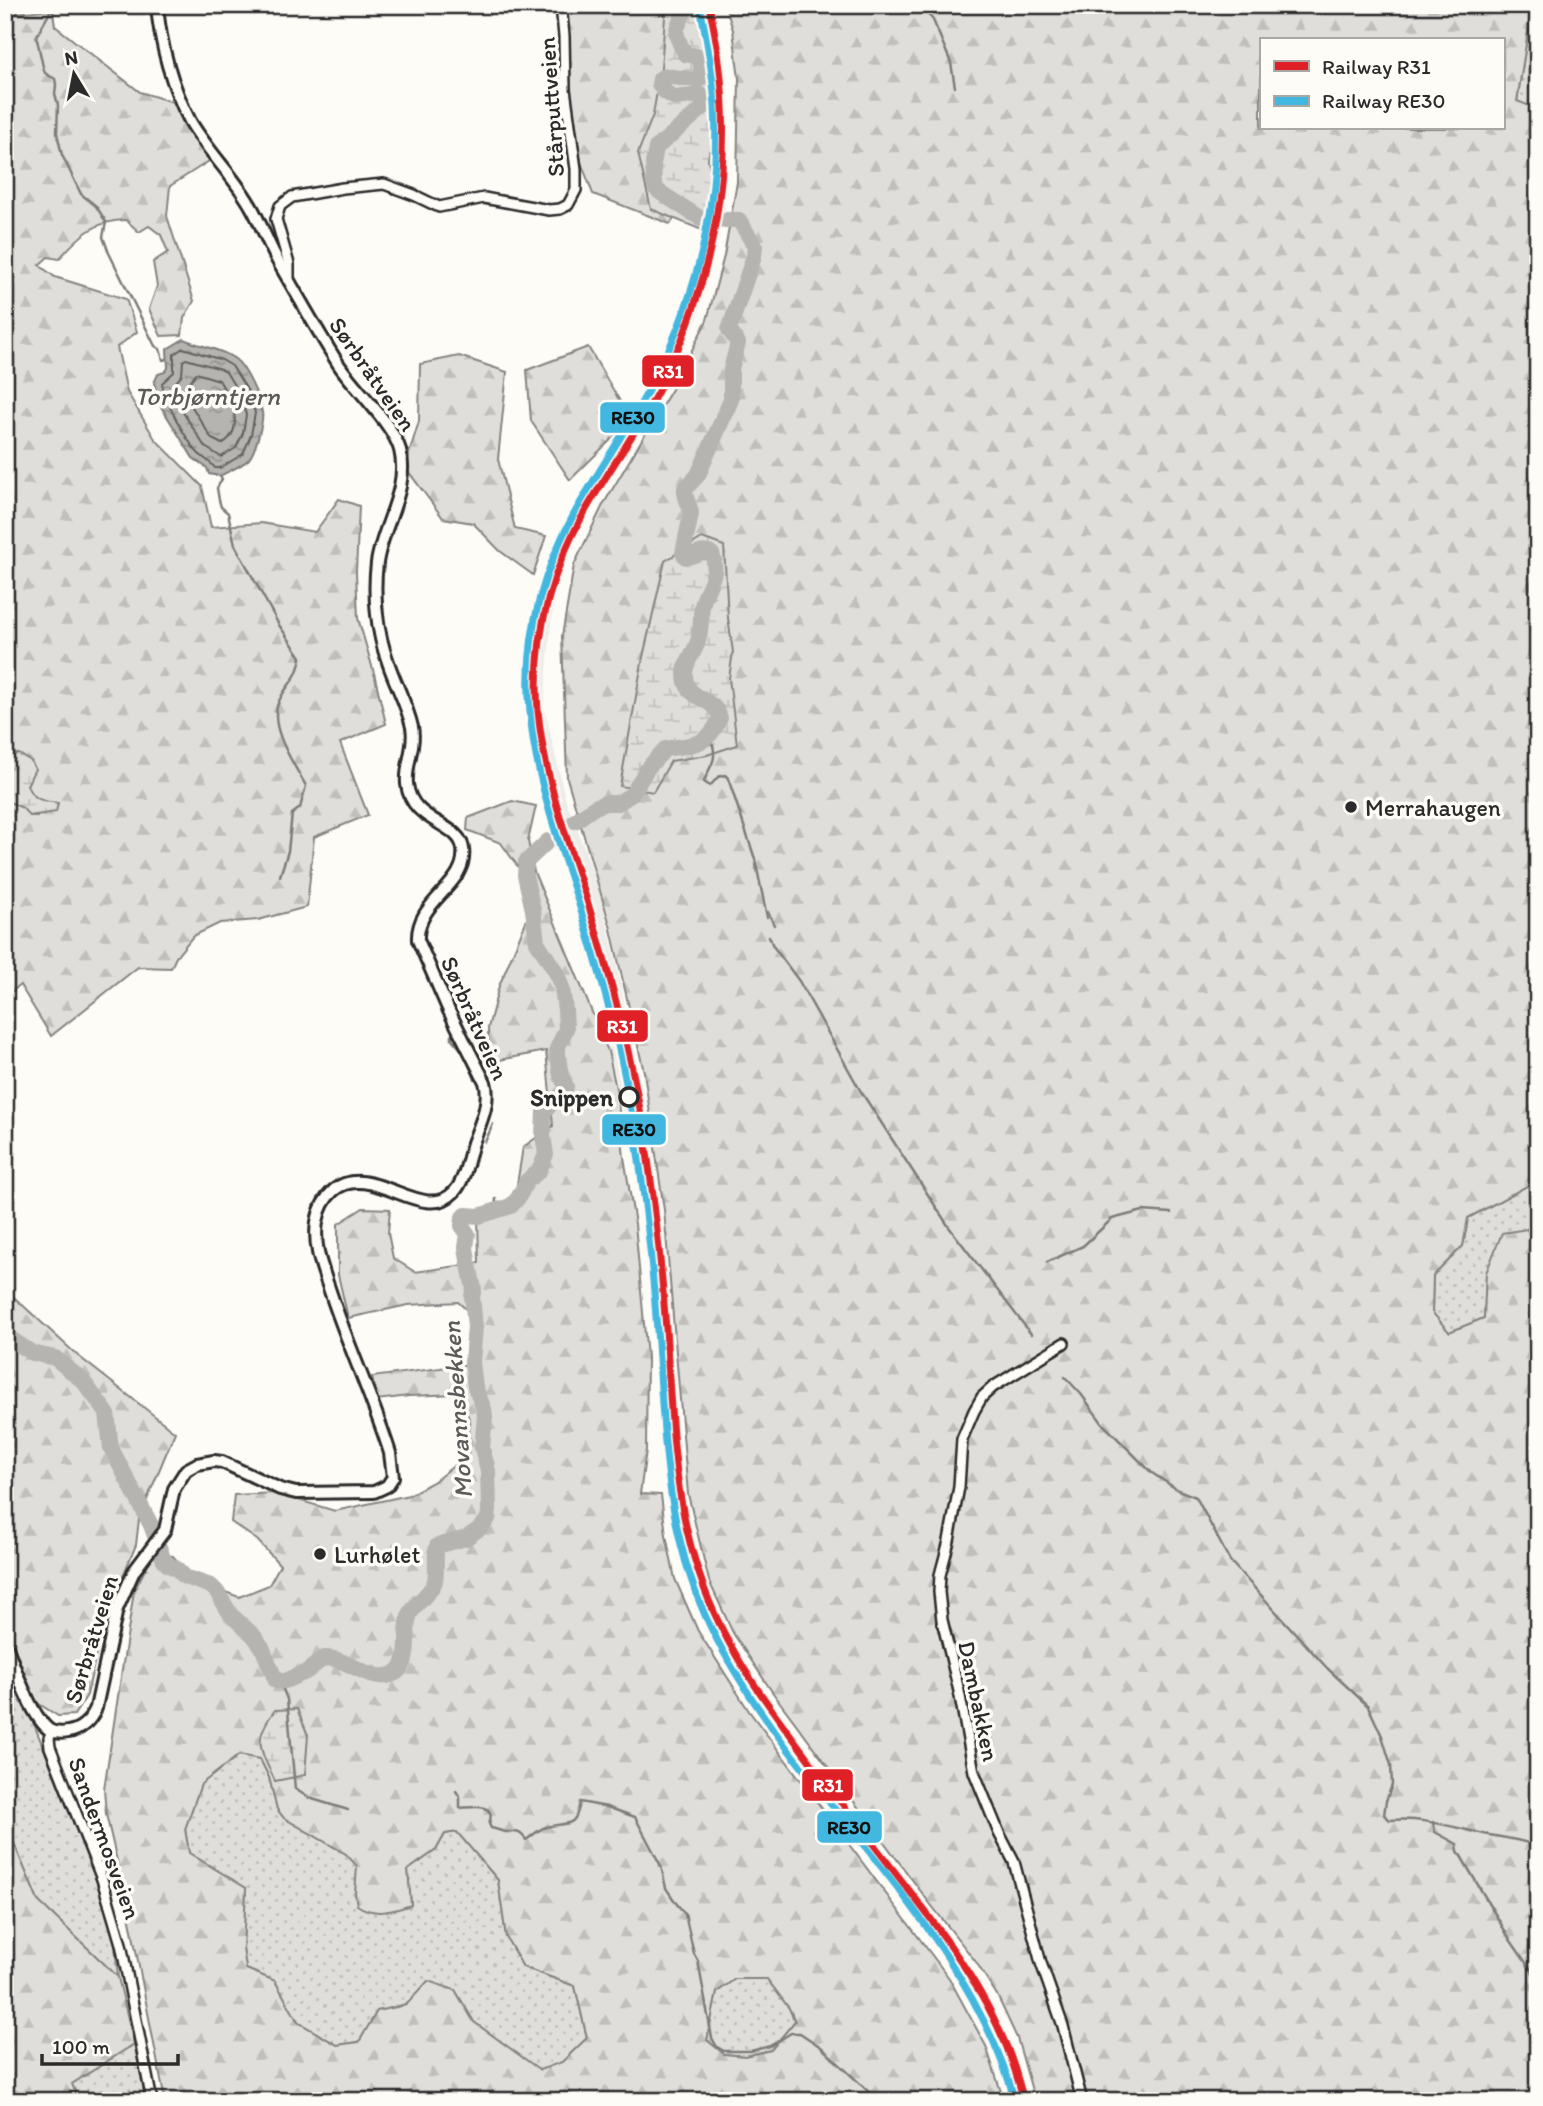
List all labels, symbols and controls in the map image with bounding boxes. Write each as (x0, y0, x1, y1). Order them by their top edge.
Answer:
street label: Stårputtveien (532, 36, 570, 178)
north arrow (38, 38, 108, 108)
legend (1260, 38, 1504, 130)
text: N (63, 45, 79, 70)
text: Railway R31 (1322, 54, 1431, 79)
text: Railway RE30 (1322, 88, 1445, 113)
street label: Sørbråtveien (323, 311, 423, 437)
line badge: R31 (641, 354, 695, 388)
text: R31 (653, 360, 684, 383)
water label: Torbjørntjern (134, 380, 280, 412)
line badge: RE30 (599, 401, 666, 434)
text: RE30 (611, 406, 655, 429)
place label: Merrahaugen (1365, 793, 1501, 822)
marker: Merrahaugen (1343, 799, 1359, 815)
street label: Sørbråtveien (435, 952, 515, 1085)
line badge: R31 (596, 1009, 649, 1043)
text: R31 (607, 1015, 638, 1038)
place label: Snippen (530, 1083, 613, 1113)
marker: Snippen (619, 1087, 639, 1107)
line badge: RE30 (601, 1113, 667, 1146)
text: RE30 (612, 1118, 656, 1141)
water label: Movannsbekken (435, 1320, 479, 1500)
place label: Lurhølet (334, 1540, 420, 1569)
marker: Lurhølet (312, 1546, 328, 1562)
street label: Sørbråtveien (58, 1571, 124, 1707)
street label: Dambakken (952, 1638, 1006, 1764)
street label: Sandermosveien (62, 1753, 148, 1923)
line badge: R31 (801, 1768, 854, 1802)
text: R31 (813, 1774, 844, 1797)
line badge: RE30 (816, 1810, 883, 1844)
text: RE30 (827, 1816, 871, 1839)
scale bar (42, 2022, 178, 2066)
text: 100 m (52, 2034, 110, 2059)

